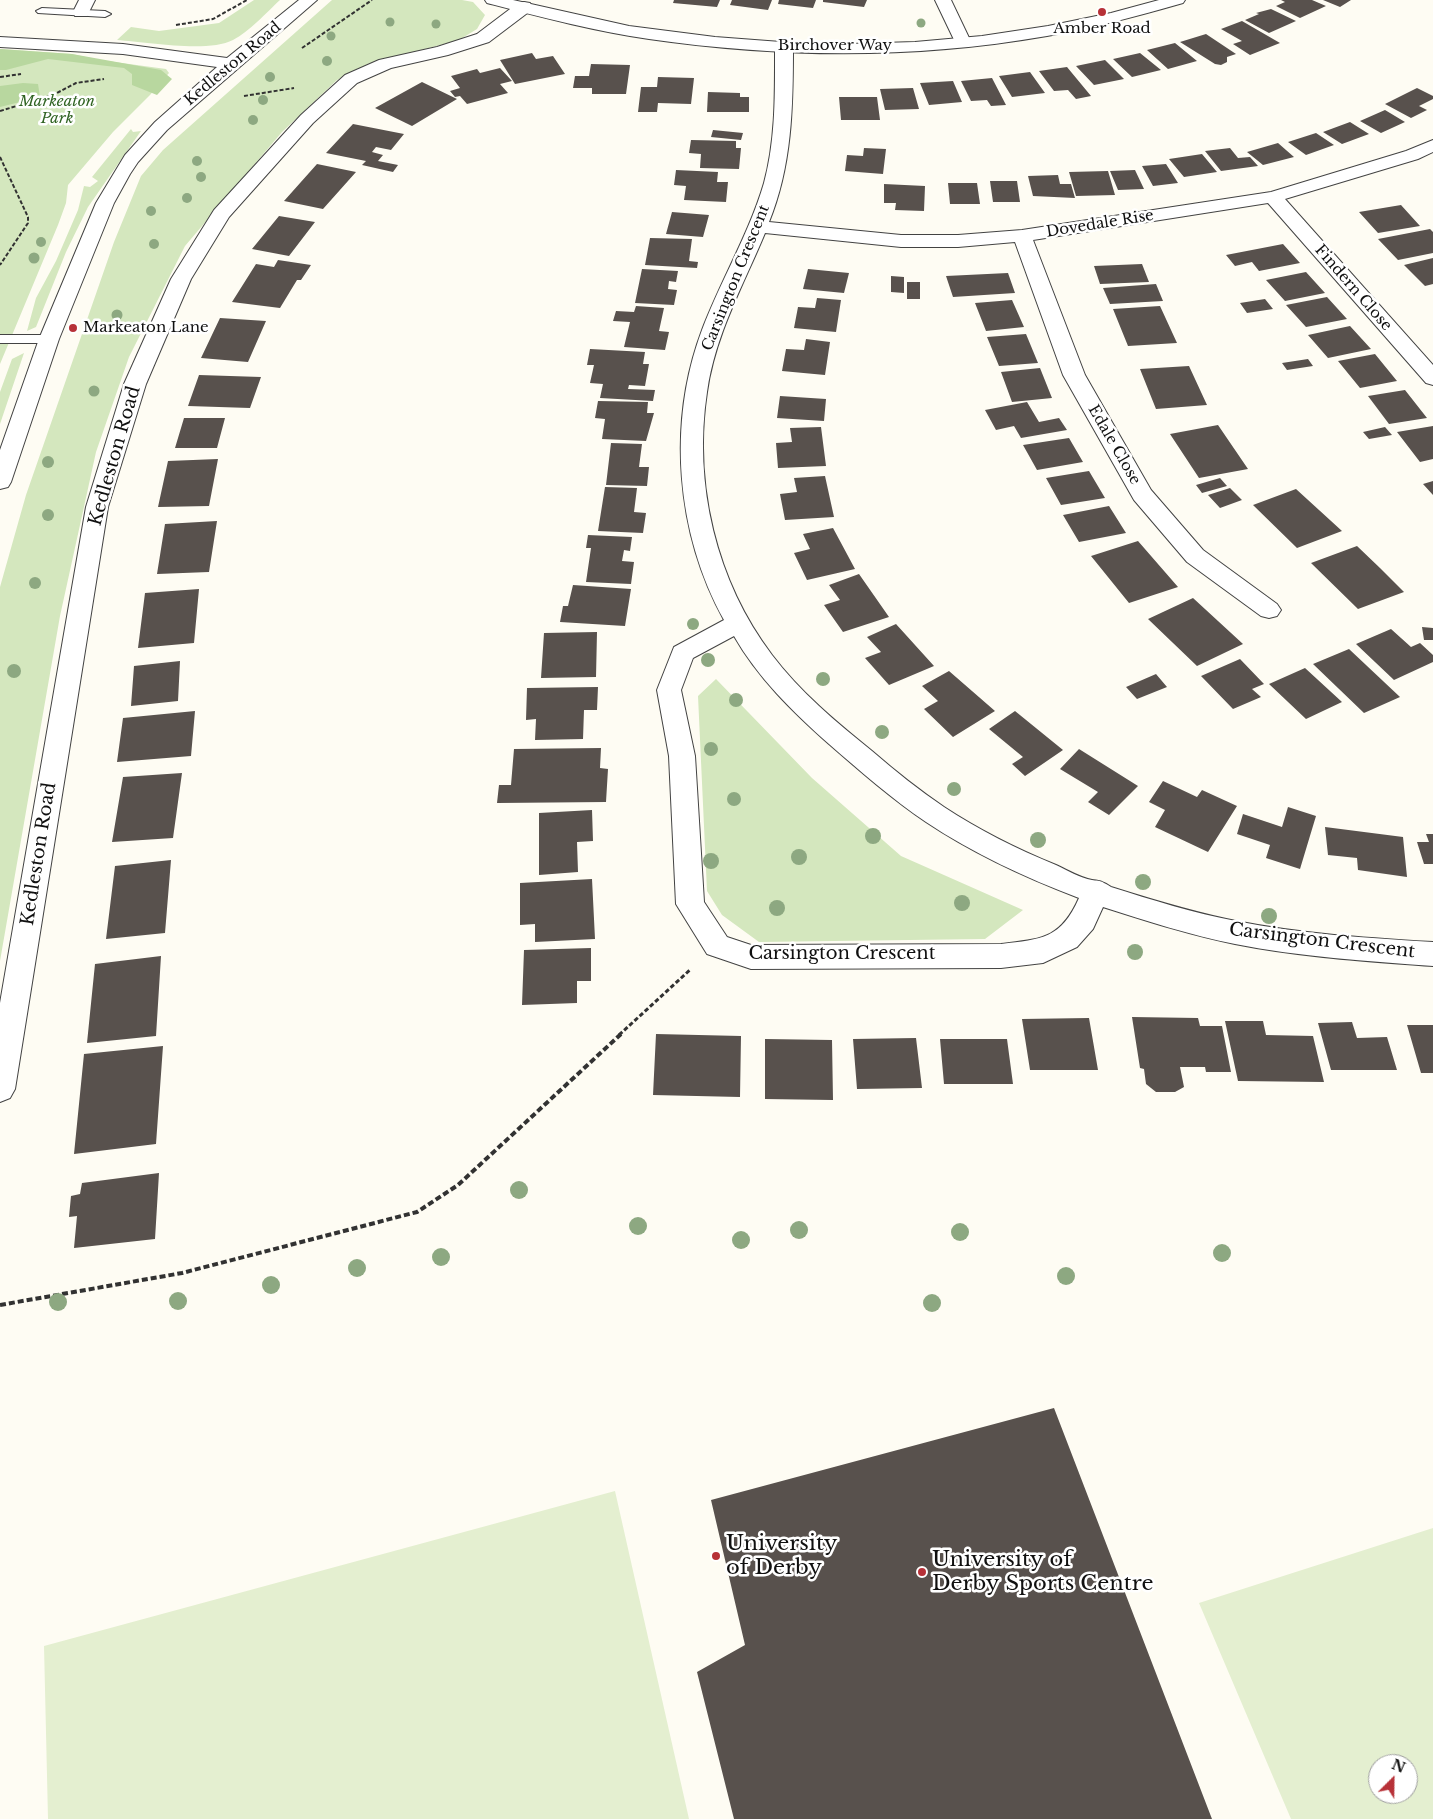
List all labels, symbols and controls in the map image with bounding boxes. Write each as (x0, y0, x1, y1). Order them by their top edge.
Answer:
marker: Amber Road (1096, 6, 1108, 18)
street label: Kedleston Road (181, 18, 285, 110)
place label: Amber Road (1053, 20, 1151, 38)
street label: Birchover Way (778, 37, 892, 55)
park label: Markeaton Park (19, 93, 95, 128)
street label: Carsington Crescent (698, 202, 774, 354)
street label: Dovedale Rise (1045, 207, 1155, 241)
street label: Findern Close (1311, 241, 1395, 335)
place label: Markeaton Lane (83, 319, 209, 337)
marker: Markeaton Lane (67, 322, 79, 334)
street label: Kedleston Road (85, 384, 145, 528)
street label: Edale Close (1084, 402, 1144, 488)
street label: Kedleston Road (17, 781, 61, 927)
street label: Carsington Crescent (1228, 919, 1416, 963)
street label: Carsington Crescent (748, 943, 936, 965)
place label: University of Derby (726, 1531, 837, 1581)
place label: University of Derby Sports Centre (932, 1547, 1153, 1597)
marker: University of Derby (710, 1550, 722, 1562)
marker: University of Derby Sports Centre (916, 1566, 928, 1578)
north arrow (1368, 1754, 1418, 1804)
text: N (1389, 1755, 1408, 1777)

